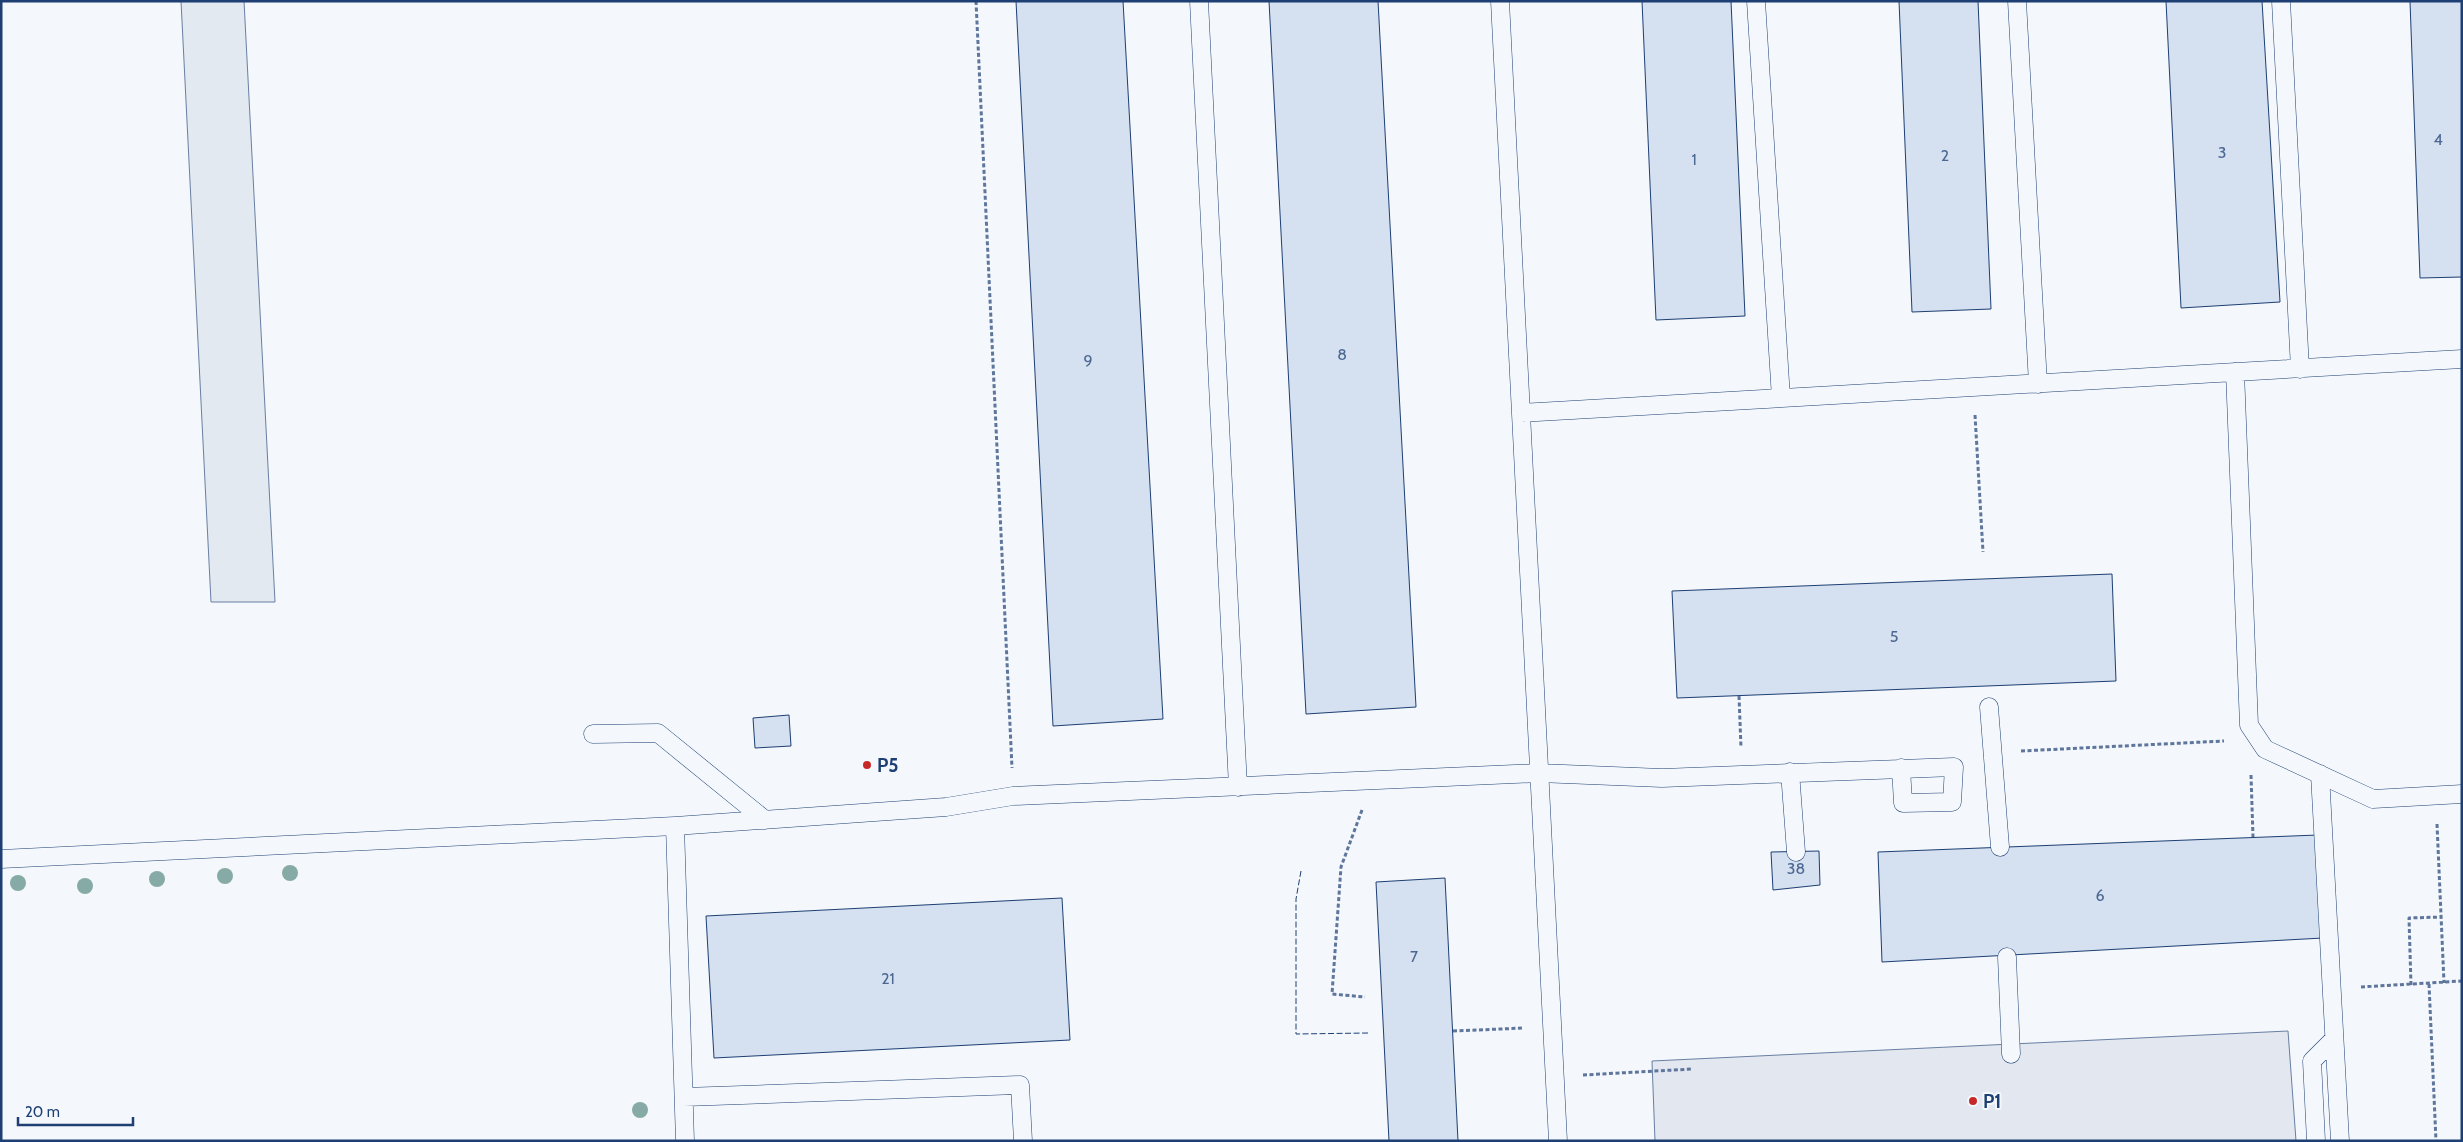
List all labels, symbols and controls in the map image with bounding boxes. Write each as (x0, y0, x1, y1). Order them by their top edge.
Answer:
house number: 4 (2433, 130, 2443, 149)
house number: 3 (2218, 143, 2226, 162)
house number: 2 (1941, 146, 1949, 165)
house number: 1 (1691, 150, 1697, 169)
house number: 8 (1337, 345, 1347, 364)
house number: 9 (1083, 351, 1093, 370)
house number: 5 (1890, 627, 1898, 646)
place label: P5 (877, 754, 899, 777)
marker: P5 (861, 759, 873, 771)
house number: 38 (1787, 859, 1805, 878)
house number: 6 (2095, 886, 2105, 905)
house number: 7 (1410, 947, 1418, 966)
house number: 21 (881, 969, 895, 988)
place label: P1 (1983, 1090, 2001, 1113)
scale bar (18, 1094, 132, 1126)
marker: P1 (1967, 1095, 1979, 1107)
text: 20 m (25, 1103, 60, 1121)

